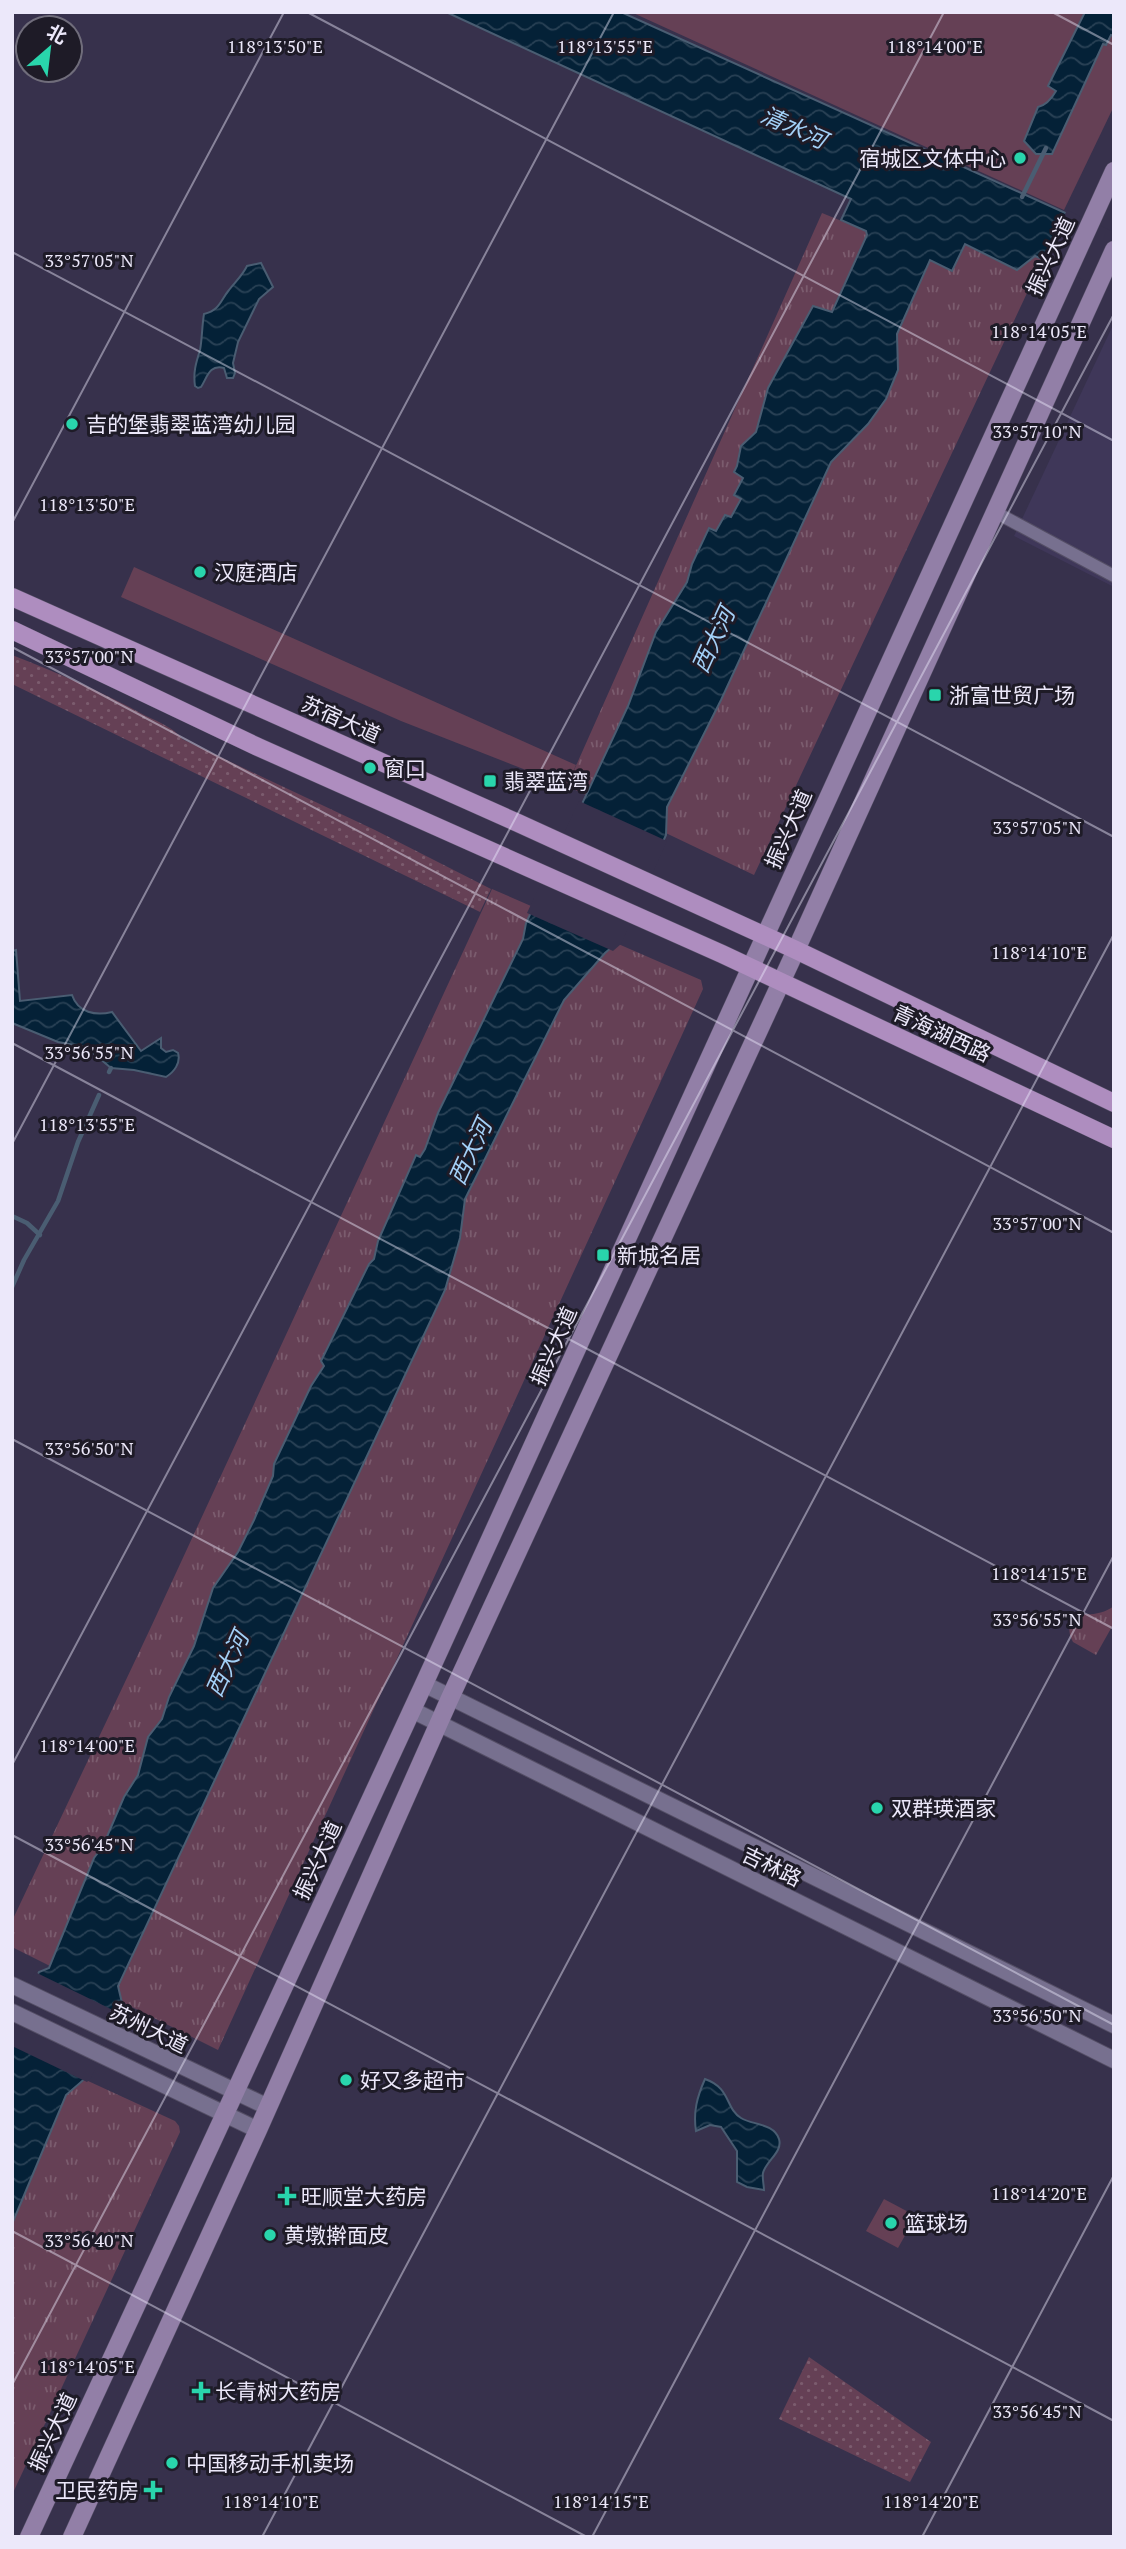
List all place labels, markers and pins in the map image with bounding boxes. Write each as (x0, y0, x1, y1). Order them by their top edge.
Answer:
place label: 宿城区文体中心 (859, 144, 1006, 172)
marker: 宿城区文体中心 (1012, 150, 1028, 166)
place label: 吉的堡翡翠蓝湾幼儿园 (86, 410, 296, 438)
marker: 吉的堡翡翠蓝湾幼儿园 (64, 416, 80, 432)
place label: 汉庭酒店 (214, 558, 298, 586)
marker: 汉庭酒店 (192, 564, 208, 580)
place label: 浙富世贸广场 (949, 681, 1075, 709)
marker: 浙富世贸广场 (927, 687, 943, 703)
place label: 窗口 (384, 754, 426, 782)
marker: 窗口 (362, 760, 378, 776)
place label: 翡翠蓝湾 (504, 767, 588, 795)
marker: 翡翠蓝湾 (482, 773, 498, 789)
place label: 新城名居 (617, 1241, 701, 1269)
marker: 新城名居 (595, 1247, 611, 1263)
place label: 双群瑛酒家 (891, 1794, 996, 1822)
marker: 双群瑛酒家 (869, 1800, 885, 1816)
place label: 好又多超市 (360, 2066, 465, 2094)
marker: 好又多超市 (338, 2072, 354, 2088)
place label: 旺顺堂大药房 (301, 2182, 427, 2210)
marker: 旺顺堂大药房 (279, 2188, 295, 2204)
place label: 篮球场 (905, 2209, 968, 2237)
marker: 篮球场 (883, 2215, 899, 2231)
place label: 黄墩擀面皮 (284, 2221, 389, 2249)
marker: 黄墩擀面皮 (262, 2227, 278, 2243)
place label: 长青树大药房 (215, 2377, 341, 2405)
marker: 长青树大药房 (193, 2383, 209, 2399)
place label: 中国移动手机卖场 (186, 2449, 354, 2477)
marker: 中国移动手机卖场 (164, 2455, 180, 2471)
place label: 卫民药房 (55, 2476, 139, 2504)
marker: 卫民药房 (145, 2482, 161, 2498)

